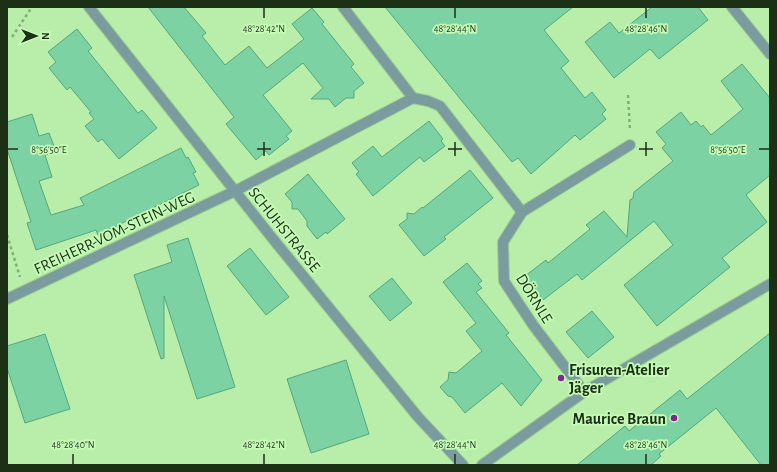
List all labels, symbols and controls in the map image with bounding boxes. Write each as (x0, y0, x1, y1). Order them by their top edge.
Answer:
north arrow (16, 16, 56, 56)
text: 48°28'42"N (243, 24, 285, 34)
text: 48°28'44"N (434, 24, 476, 34)
text: 48°28'46"N (625, 24, 667, 34)
text: N (40, 32, 51, 40)
text: 8°56'50"E (31, 145, 67, 155)
text: 8°56'50"E (710, 145, 746, 155)
street label: SCHUHSTRASSE (245, 184, 323, 275)
street label: FREIHERR-VOM-STEIN-WEG (32, 189, 197, 277)
street label: DÖRNLE (513, 270, 557, 326)
place label: Frisuren-Atelier Jäger (569, 362, 670, 396)
marker: Frisuren-Atelier Jäger (556, 373, 566, 383)
place label: Maurice Braun (573, 411, 666, 427)
marker: Maurice Braun (669, 413, 679, 423)
text: 48°28'40"N (51, 440, 95, 450)
text: 48°28'42"N (243, 440, 285, 450)
text: 48°28'44"N (434, 440, 476, 450)
text: 48°28'46"N (625, 440, 667, 450)

